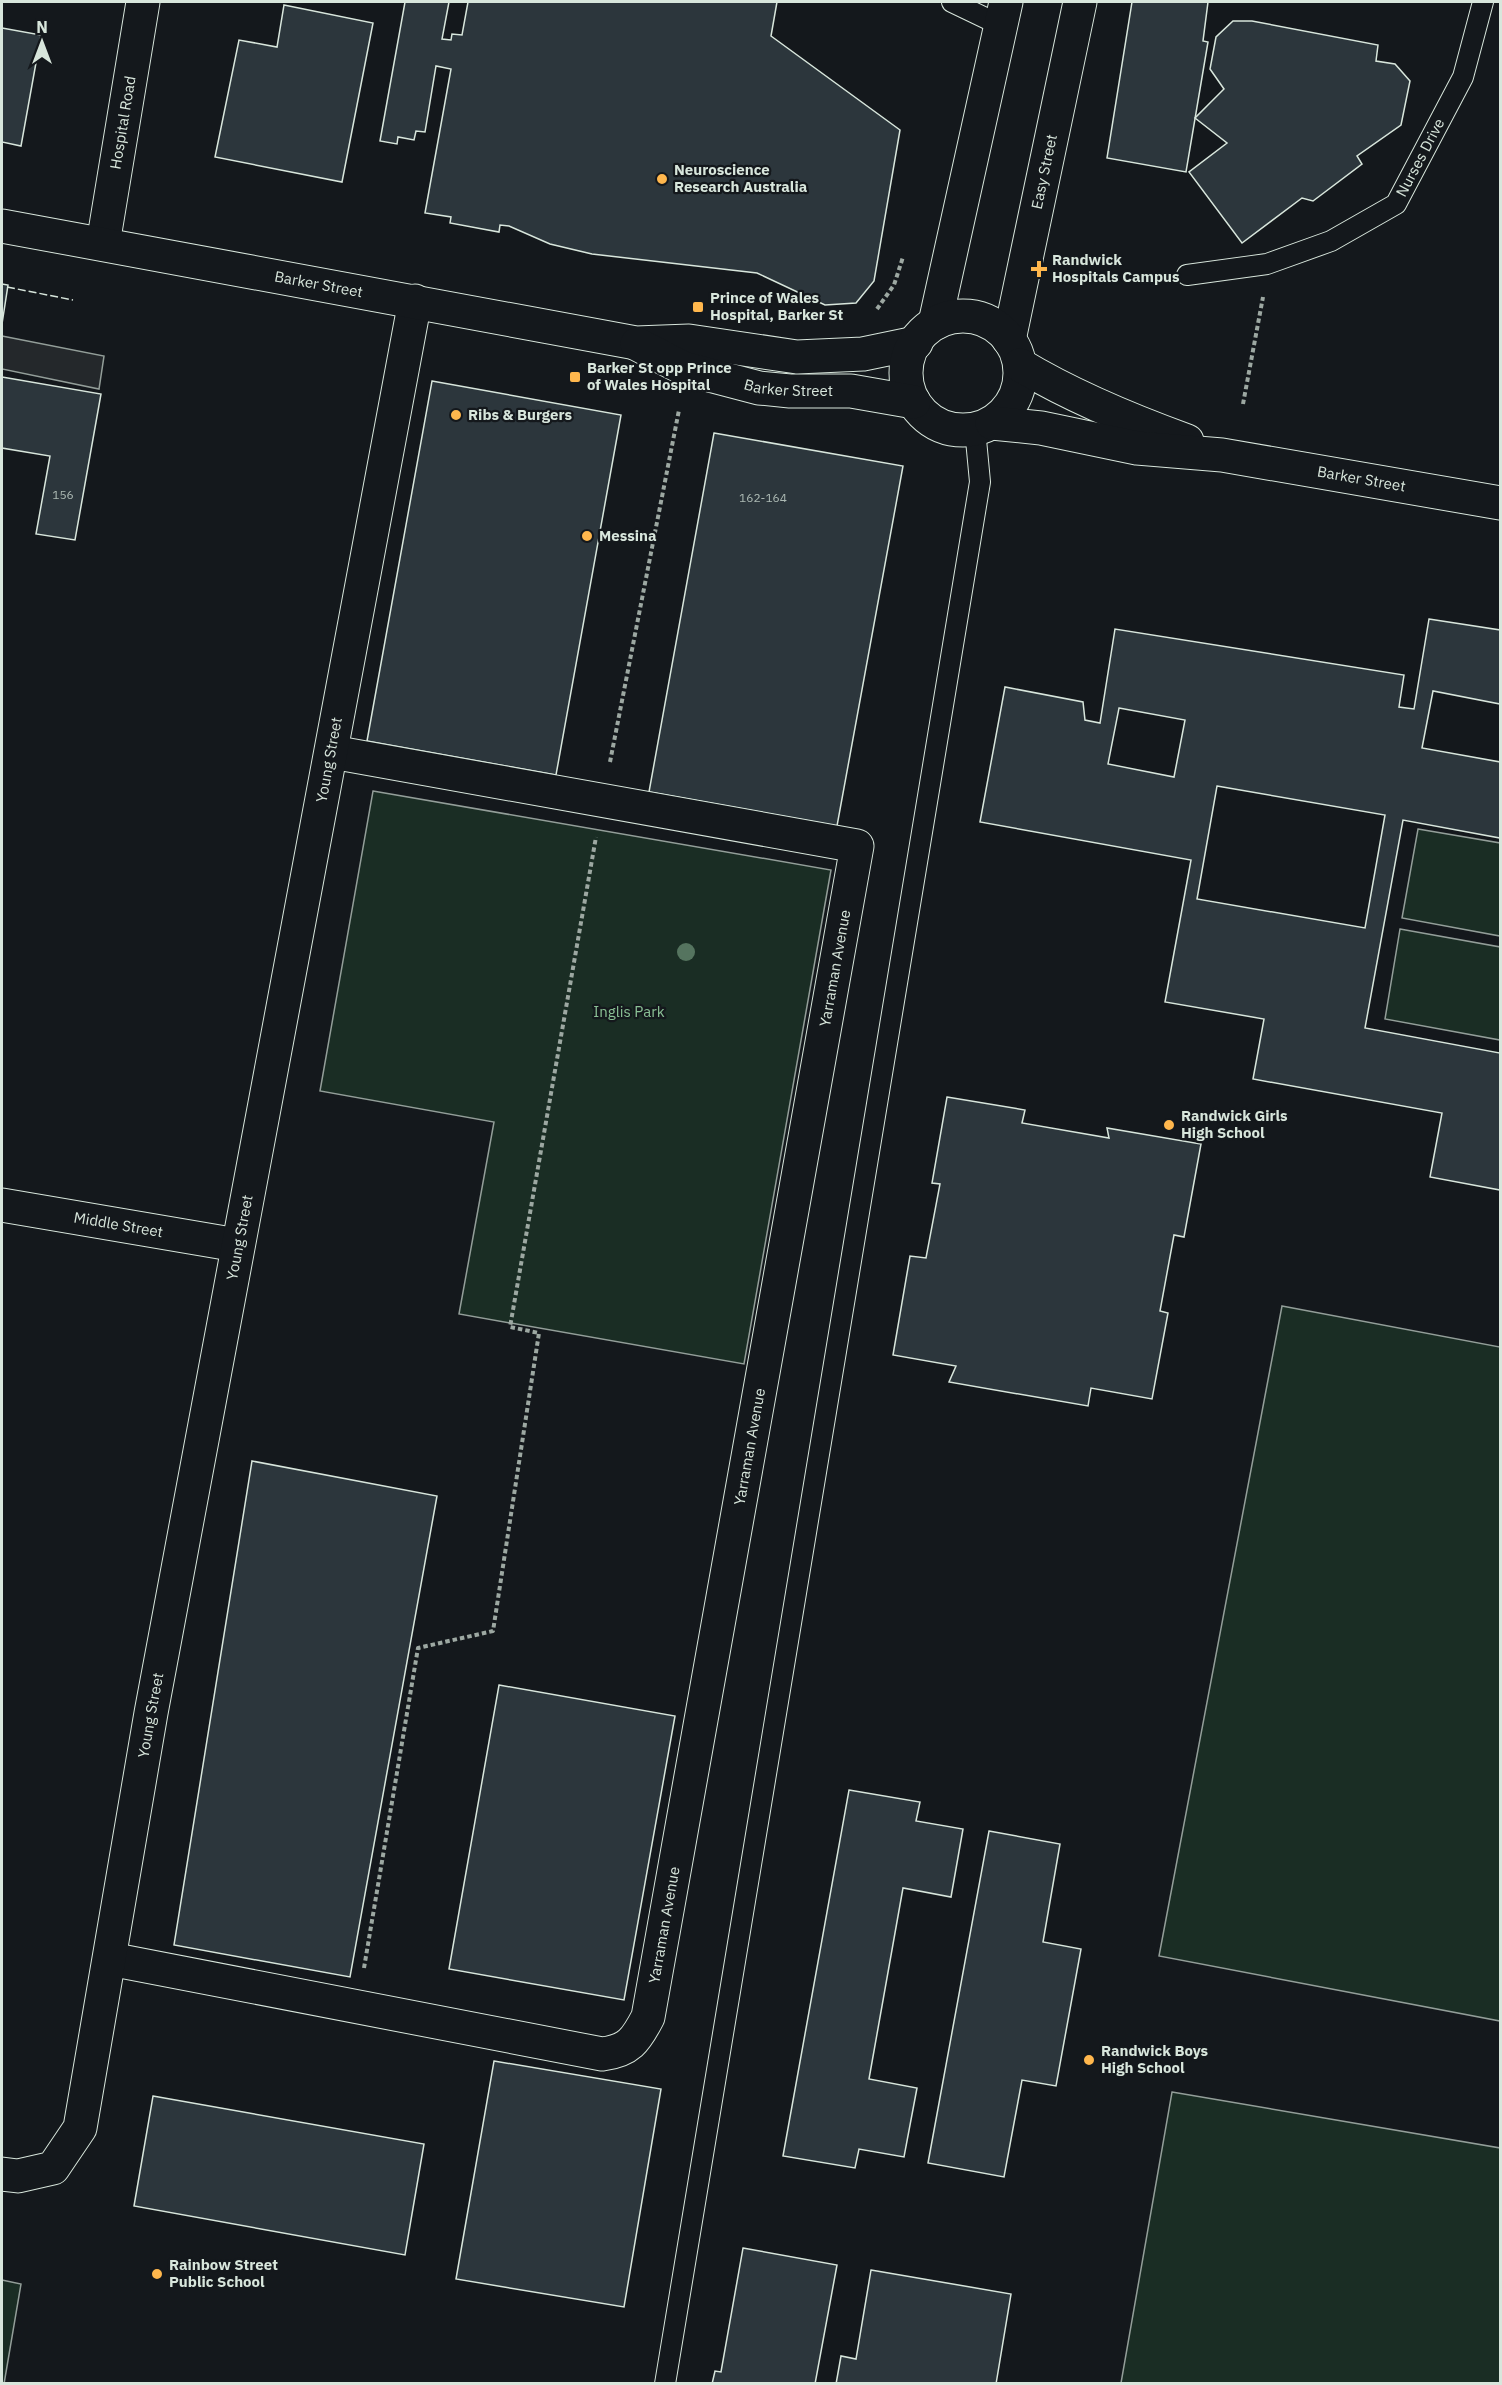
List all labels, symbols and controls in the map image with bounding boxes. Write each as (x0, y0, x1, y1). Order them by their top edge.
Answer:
north arrow (12, 12, 72, 72)
text: N (36, 17, 48, 37)
street label: Hospital Road (106, 75, 140, 171)
street label: Nurses Drive (1392, 115, 1448, 200)
street label: Easy Street (1027, 132, 1061, 211)
place label: Neuroscience Research Australia (674, 160, 808, 196)
marker: Neuroscience Research Australia (655, 172, 669, 186)
place label: Randwick Hospitals Campus (1052, 250, 1180, 286)
marker: Randwick Hospitals Campus (1030, 260, 1048, 278)
street label: Barker Street (273, 266, 364, 301)
place label: Prince of Wales Hospital, Barker St (710, 288, 844, 324)
marker: Prince of Wales Hospital, Barker St (691, 300, 705, 314)
place label: Barker St opp Prince of Wales Hospital (587, 358, 732, 394)
marker: Barker St opp Prince of Wales Hospital (568, 370, 582, 384)
street label: Barker Street (742, 374, 833, 400)
place label: Ribs & Burgers (468, 405, 572, 424)
marker: Ribs & Burgers (449, 408, 463, 422)
street label: Barker Street (1316, 462, 1407, 496)
house number: 156 (52, 487, 74, 502)
house number: 162-164 (739, 490, 787, 505)
place label: Messina (599, 526, 657, 545)
marker: Messina (580, 529, 594, 543)
street label: Young Street (311, 716, 346, 804)
street label: Yarraman Avenue (815, 908, 854, 1028)
park label: Inglis Park (593, 1002, 665, 1021)
place label: Randwick Girls High School (1181, 1106, 1288, 1142)
marker: Randwick Girls High School (1162, 1118, 1176, 1132)
street label: Young Street (222, 1193, 257, 1282)
street label: Middle Street (72, 1207, 165, 1241)
street label: Yarraman Avenue (730, 1387, 769, 1507)
street label: Young Street (133, 1671, 167, 1759)
street label: Yarraman Avenue (644, 1865, 684, 1985)
place label: Randwick Boys High School (1101, 2041, 1209, 2077)
marker: Randwick Boys High School (1082, 2053, 1096, 2067)
place label: Rainbow Street Public School (169, 2255, 278, 2291)
marker: Rainbow Street Public School (150, 2267, 164, 2281)

